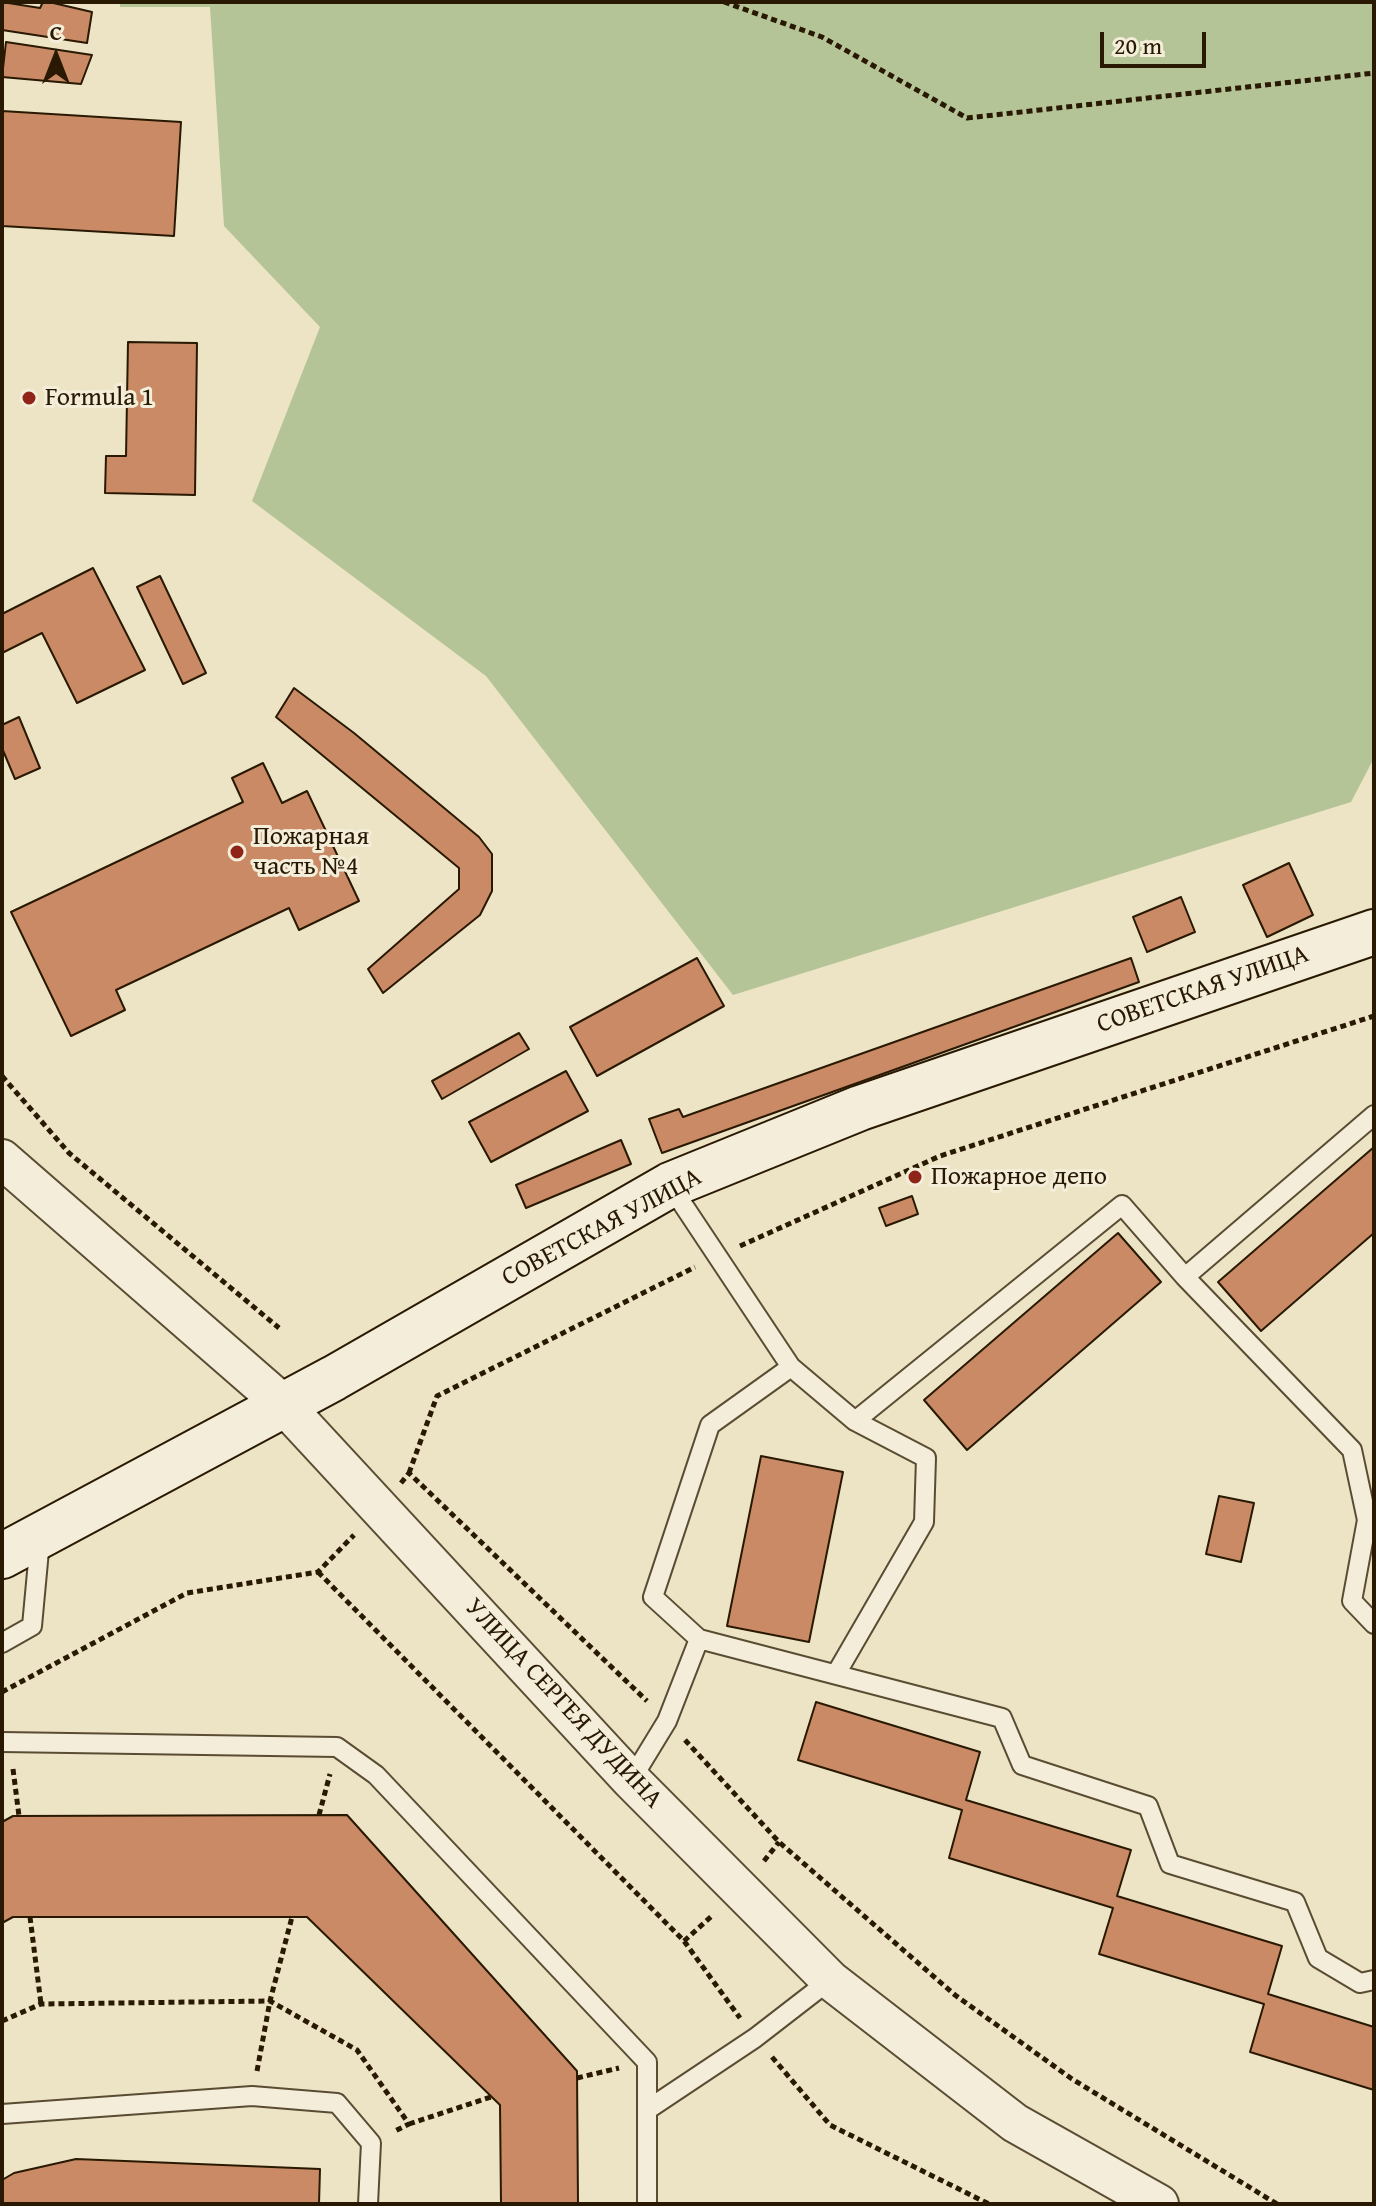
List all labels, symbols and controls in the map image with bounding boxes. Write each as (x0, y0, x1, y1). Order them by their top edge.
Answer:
north arrow (16, 16, 96, 96)
text: С (50, 16, 62, 48)
scale bar (1104, 16, 1210, 66)
text: 20 m (1114, 28, 1162, 63)
place label: Formula 1 (45, 382, 154, 414)
marker: Formula 1 (20, 389, 38, 407)
place label: Пожарная часть №4 (253, 821, 369, 882)
marker: Пожарная часть №4 (228, 843, 246, 861)
street label: СОВЕТСКАЯ УЛИЦА (1093, 939, 1313, 1041)
place label: Пожарное депо (931, 1161, 1107, 1193)
street label: СОВЕТСКАЯ УЛИЦА (497, 1162, 707, 1294)
marker: Пожарное депо (906, 1168, 924, 1186)
street label: УЛИЦА СЕРГЕЯ ДУДИНА (458, 1593, 668, 1815)

